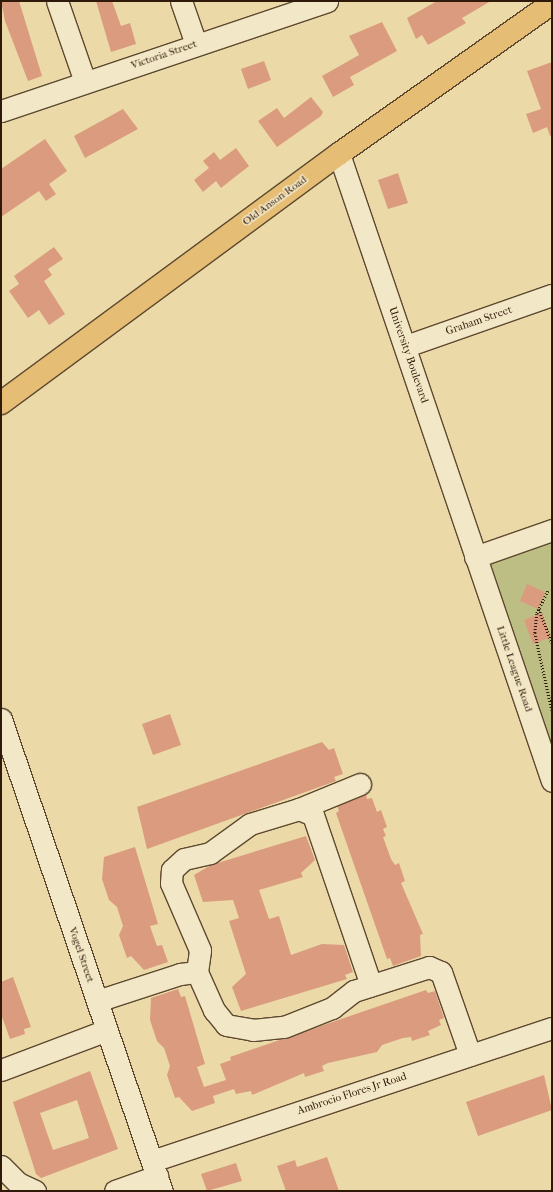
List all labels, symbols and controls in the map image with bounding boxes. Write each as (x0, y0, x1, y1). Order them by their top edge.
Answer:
street label: Victoria Street (129, 38, 199, 72)
street label: Old Anson Road (240, 173, 310, 229)
street label: Graham Street (444, 303, 514, 339)
street label: University Boulevard (385, 305, 431, 405)
street label: Little League Road (493, 624, 535, 714)
street label: Vogel Street (65, 926, 97, 984)
street label: Ambrocio Flores Jr Road (296, 1070, 408, 1118)

